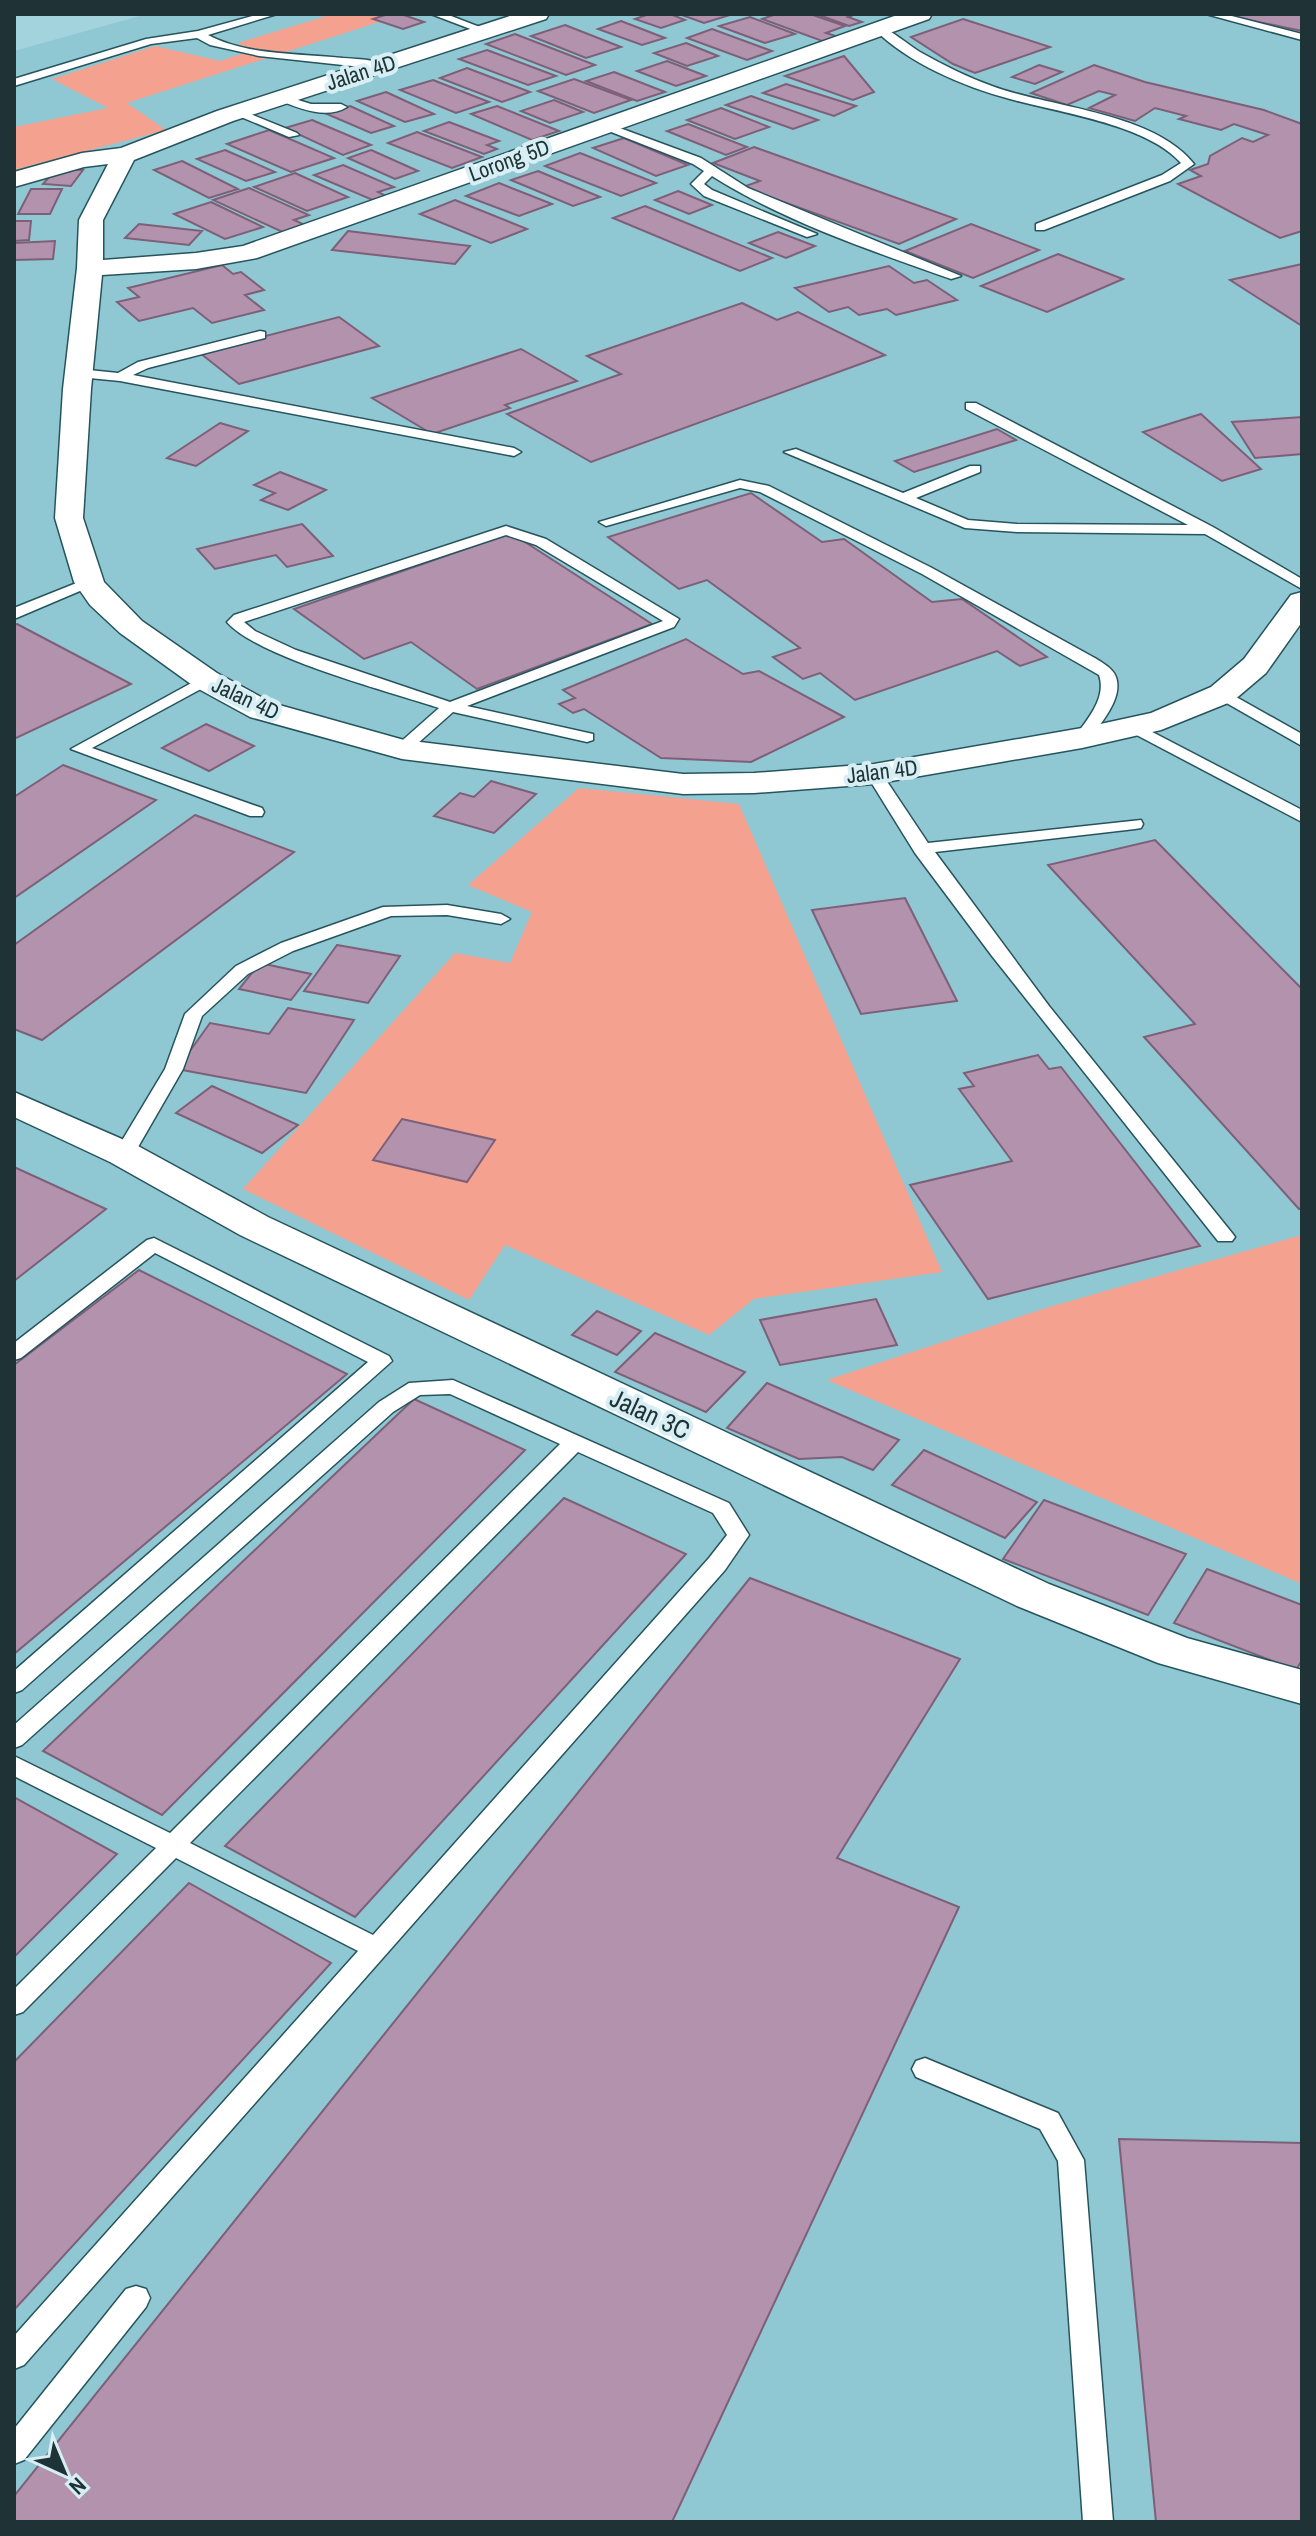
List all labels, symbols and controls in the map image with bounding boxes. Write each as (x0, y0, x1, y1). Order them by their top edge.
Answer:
street label: Jalan 4D (323, 47, 399, 97)
street label: Lorong 5D (464, 131, 554, 189)
street label: Jalan 4D (207, 669, 285, 727)
street label: Jalan 4D (845, 752, 919, 790)
street label: Jalan 3C (605, 1380, 696, 1447)
north arrow (24, 2432, 104, 2512)
text: N (63, 2471, 93, 2502)

